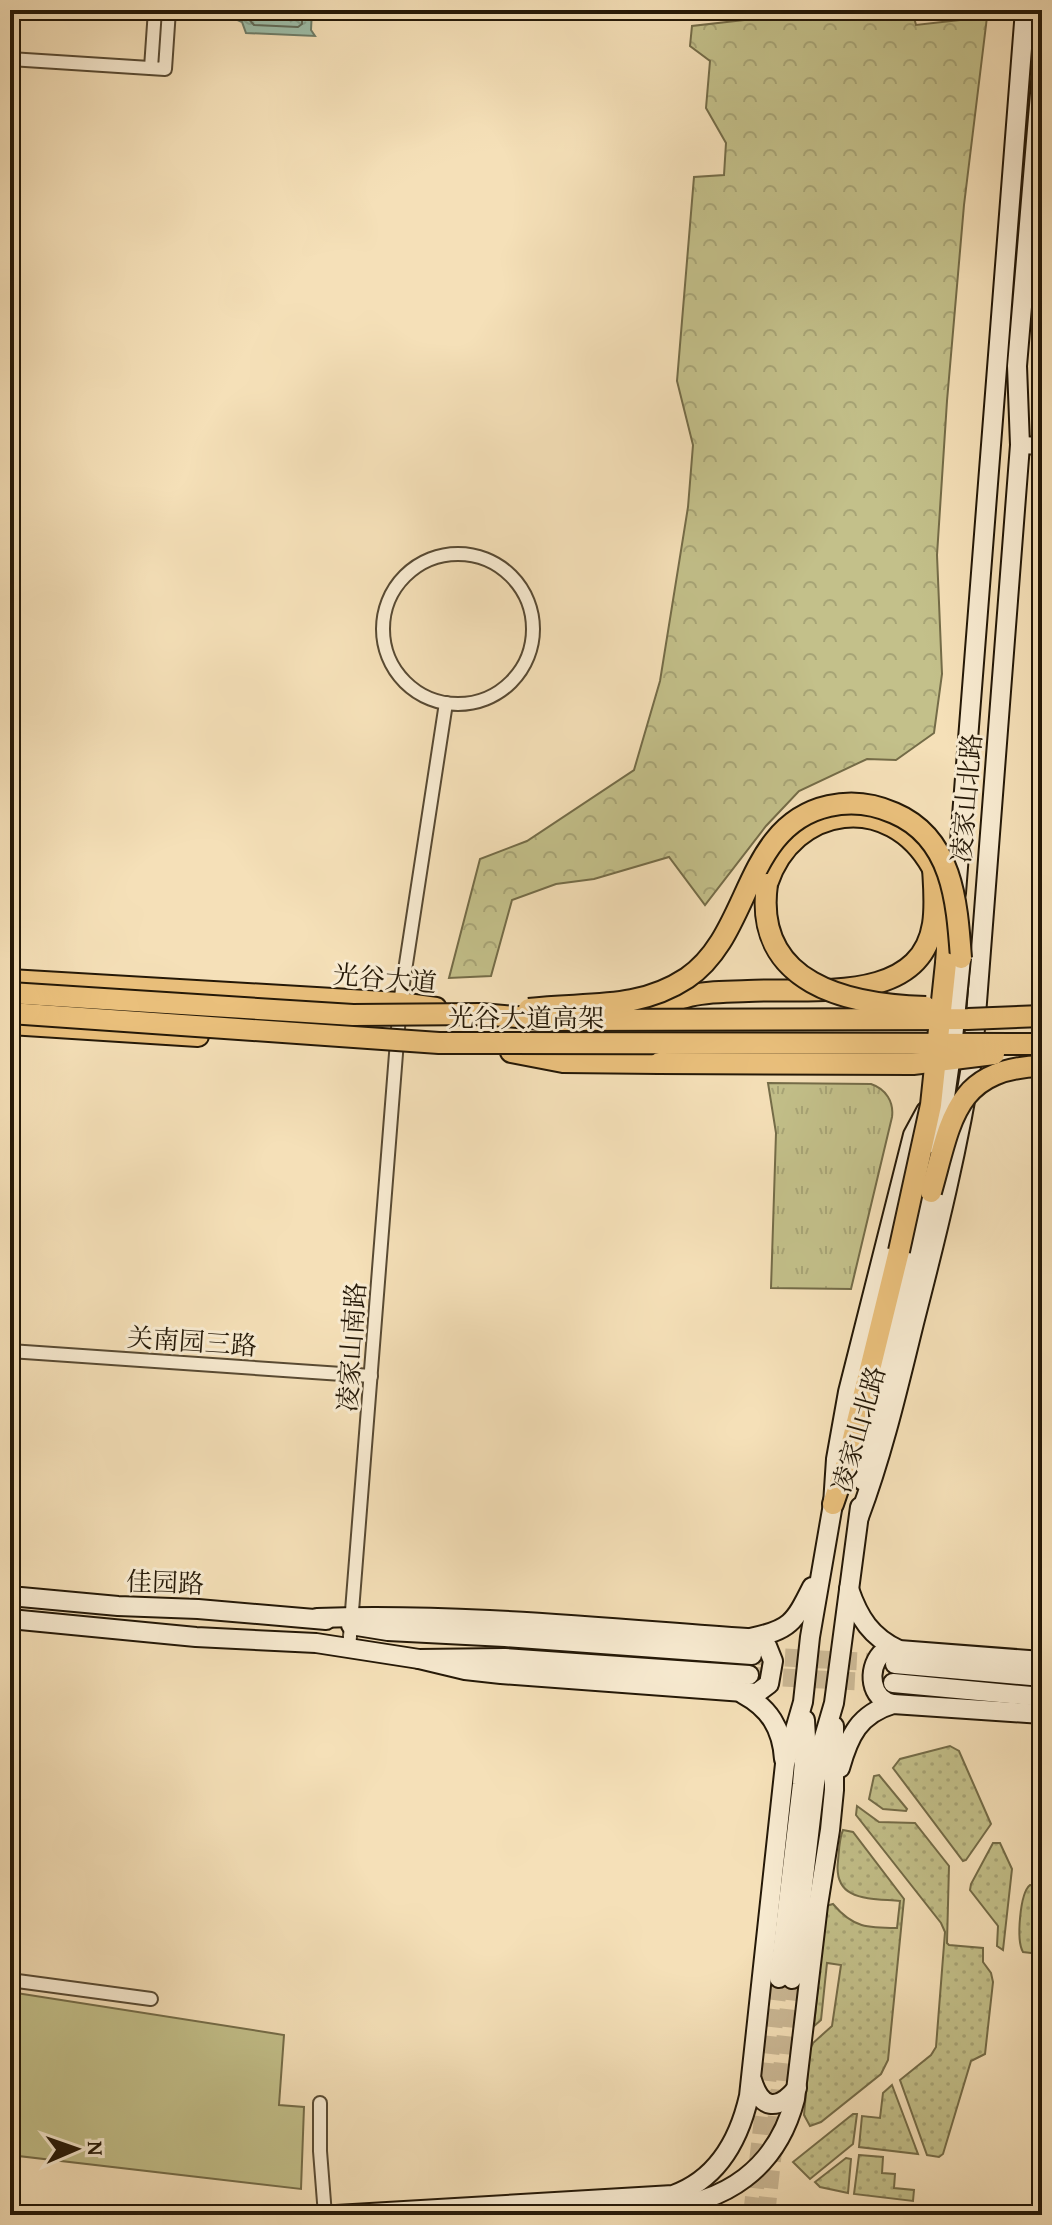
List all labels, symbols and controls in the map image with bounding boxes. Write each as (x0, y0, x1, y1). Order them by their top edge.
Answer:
street label: 凌家山北路 (941, 732, 991, 864)
street label: 光谷大道 (331, 954, 439, 1002)
street label: 光谷大道高架 (448, 998, 604, 1037)
street label: 凌家山南路 (327, 1281, 375, 1413)
street label: 关南园三路 (126, 1317, 258, 1365)
street label: 凌家山北路 (821, 1361, 895, 1497)
street label: 佳园路 (125, 1561, 205, 1603)
north arrow (36, 2109, 116, 2189)
text: N (80, 2140, 112, 2156)

